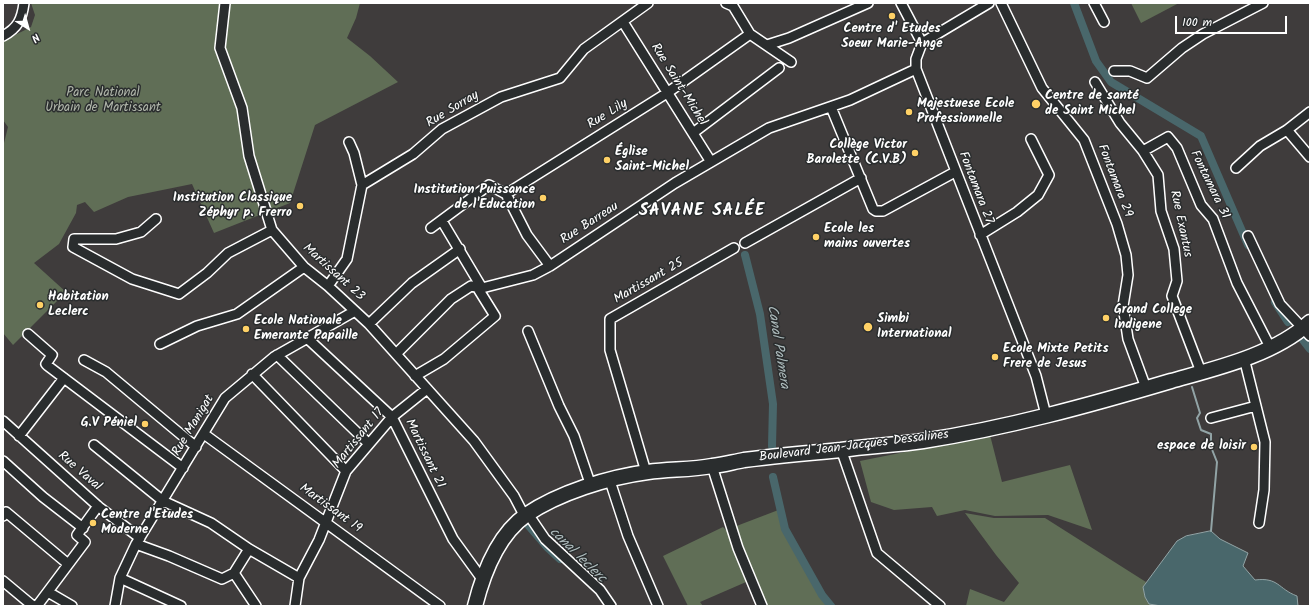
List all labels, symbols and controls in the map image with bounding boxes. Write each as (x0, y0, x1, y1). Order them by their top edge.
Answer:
north arrow (8, 8, 48, 48)
scale bar (1177, 8, 1289, 34)
marker: Centre d' Etudes Soeur Marie-Ange (887, 11, 897, 21)
text: 100 m (1182, 13, 1212, 32)
place label: Centre d' Etudes Soeur Marie-Ange (841, 22, 943, 53)
text: N (27, 28, 43, 47)
street label: Rue Saint-Michel (646, 41, 710, 129)
park label: Parc National Urbain de Martissant (45, 86, 161, 117)
street label: Rue Sorray (424, 88, 482, 132)
place label: Centre de santé de Saint Michel (1045, 89, 1139, 120)
street label: Rue Lily (585, 97, 631, 133)
place label: Majestuese Ecole Professionnelle (917, 97, 1014, 128)
marker: Centre de santé de Saint Michel (1030, 98, 1042, 110)
marker: Majestuese Ecole Professionnelle (904, 107, 914, 117)
place label: Collège Victor Barolette (C.V.B) (806, 138, 907, 169)
street label: Fontamara 29 (1093, 142, 1135, 220)
place label: Église Saint-Michel (615, 145, 689, 176)
marker: Collège Victor Barolette (C.V.B) (910, 148, 920, 158)
street label: Fontamara 31 (1186, 148, 1232, 222)
street label: Fontamara 27 (954, 150, 996, 226)
marker: Église Saint-Michel (602, 155, 612, 165)
place label: Institution Puissance de l'Education (413, 183, 535, 214)
street label: Rue Exantus (1165, 189, 1195, 259)
place label: Institution Classique Zéphyr p. Frerro (173, 191, 292, 222)
marker: Institution Puissance de l'Education (538, 193, 548, 203)
street label: Rue Barreau (558, 199, 622, 249)
marker: Institution Classique Zéphyr p. Frerro (295, 201, 305, 211)
district label: SAVANE SALÉE (639, 202, 765, 222)
place label: Ecole les mains ouvertes (824, 222, 910, 253)
marker: Ecole les mains ouvertes (811, 232, 821, 242)
street label: Martissant 23 (299, 241, 367, 305)
street label: Martissant 25 (611, 256, 687, 308)
place label: Habitation Leclerc (48, 290, 109, 321)
marker: Habitation Leclerc (35, 300, 45, 310)
place label: Grand College Indigene (1114, 303, 1192, 334)
water label: Canal Palmera (762, 304, 792, 390)
place label: Simbi International (877, 312, 951, 343)
marker: Grand College Indigene (1101, 313, 1111, 323)
place label: Ecole Nationale Emerante Papaille (254, 314, 358, 345)
marker: Simbi International (862, 321, 874, 333)
marker: Ecole Nationale Emerante Papaille (241, 324, 251, 334)
place label: Ecole Mixte Petits Frere de Jesus (1003, 342, 1108, 373)
marker: Ecole Mixte Petits Frere de Jesus (990, 352, 1000, 362)
street label: Rue Manigat (170, 393, 218, 459)
street label: Martissant 17 (330, 406, 388, 472)
place label: G.V Péniel (81, 416, 137, 432)
street label: Martissant 21 (401, 417, 447, 491)
marker: G.V Péniel (140, 419, 150, 429)
street label: Boulevard Jean-Jacques Dessalines (758, 428, 950, 466)
place label: espace de loisir (1157, 439, 1246, 455)
marker: espace de loisir (1249, 442, 1259, 452)
street label: Rue Vaval (54, 449, 104, 495)
street label: Martissant 19 (296, 481, 364, 537)
place label: Centre d'Etudes Moderne (101, 508, 193, 539)
marker: Centre d'Etudes Moderne (88, 518, 98, 528)
water label: canal leclerc (545, 525, 609, 587)

